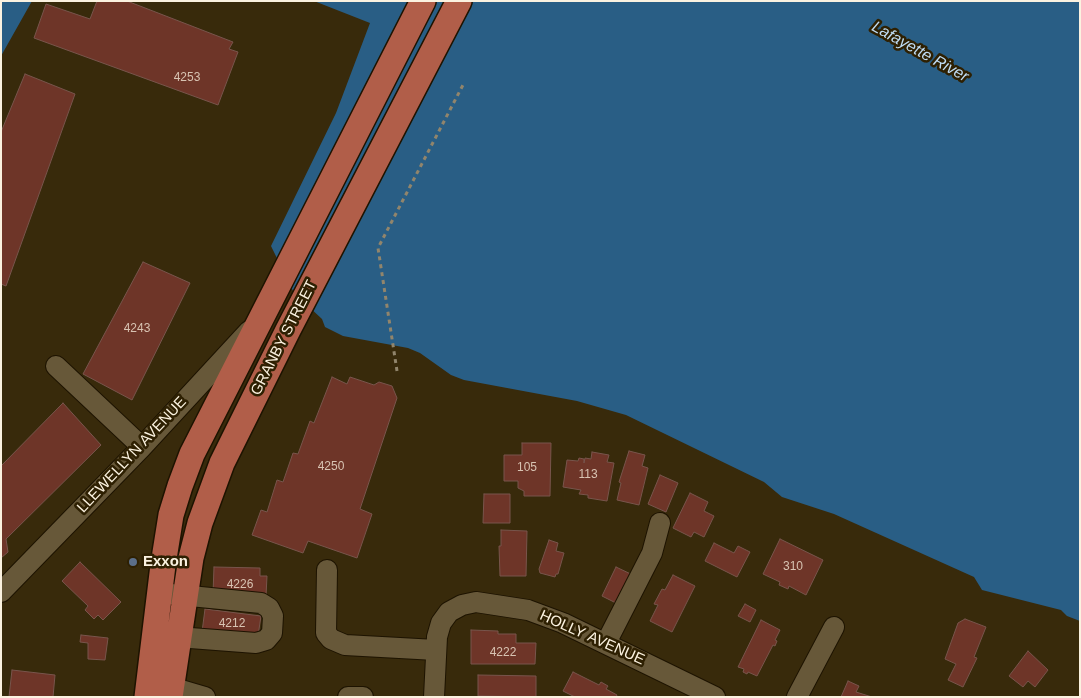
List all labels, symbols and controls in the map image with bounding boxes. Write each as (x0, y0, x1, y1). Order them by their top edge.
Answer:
water label: Lafayette River (868, 18, 972, 86)
house number: 4253 (174, 71, 200, 85)
street label: GRANBY STREET (247, 277, 321, 399)
house number: 4243 (124, 322, 150, 336)
street label: LLEWELLYN AVENUE (74, 393, 190, 517)
house number: 4250 (318, 460, 344, 474)
house number: 105 (517, 461, 537, 475)
house number: 113 (578, 468, 598, 482)
place label: Exxon (143, 553, 188, 571)
marker: Exxon (127, 556, 139, 568)
house number: 310 (783, 560, 803, 574)
house number: 4226 (227, 578, 253, 592)
street label: HOLLY AVENUE (537, 607, 647, 669)
house number: 4212 (219, 617, 245, 631)
house number: 4222 (490, 646, 516, 660)

